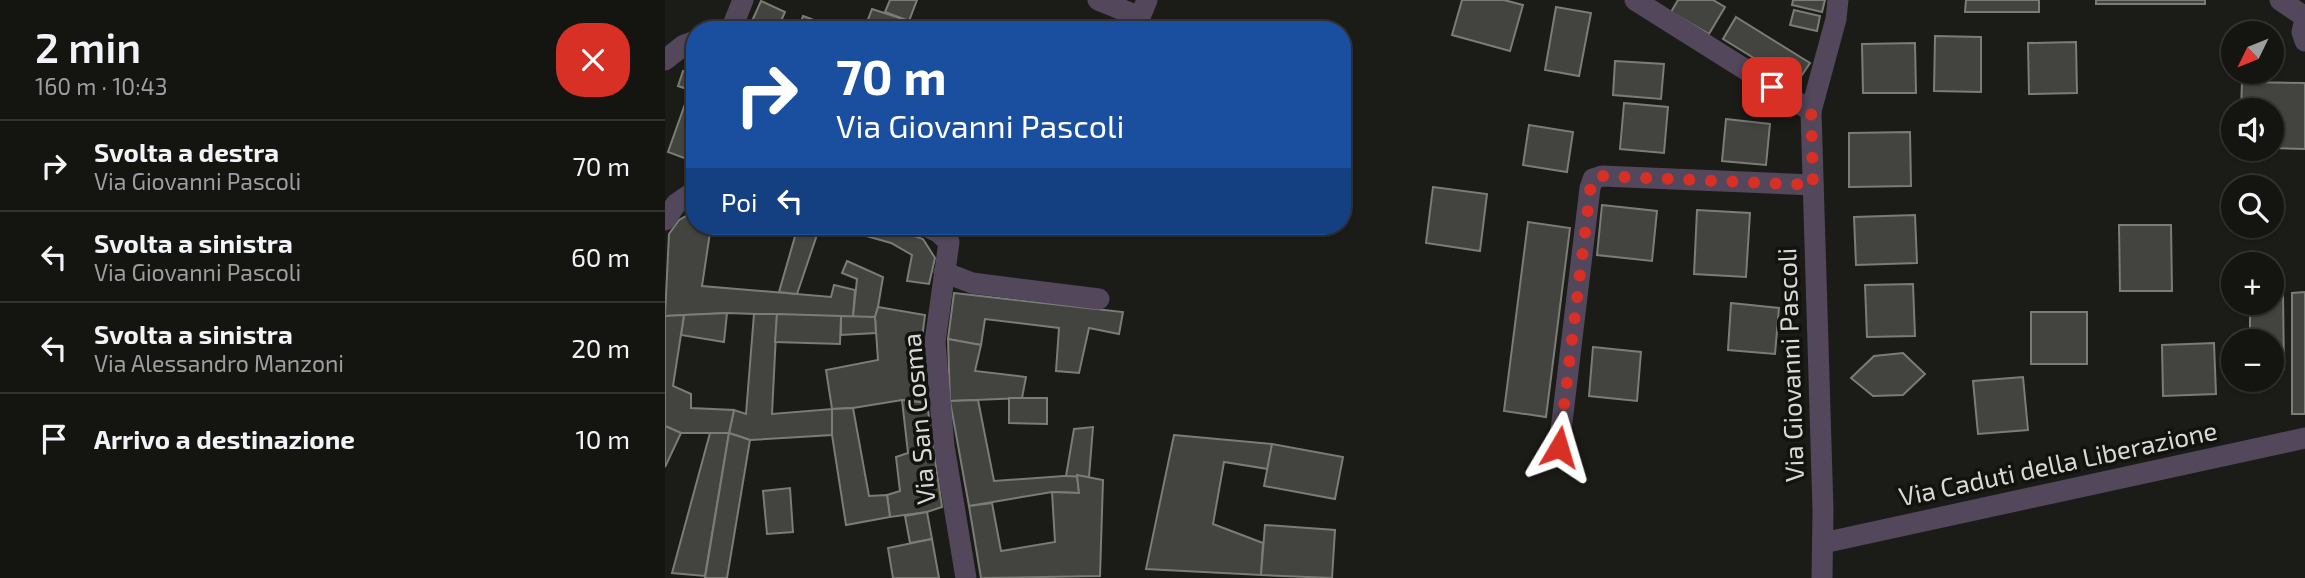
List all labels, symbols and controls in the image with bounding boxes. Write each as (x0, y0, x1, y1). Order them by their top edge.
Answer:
text: 2 min (35, 21, 141, 71)
north arrow (2221, 21, 2284, 84)
map controls (2221, 21, 2284, 392)
button: close (556, 23, 630, 97)
text: 70 m (836, 46, 947, 105)
icon: right (721, 49, 812, 140)
pin (1742, 57, 1802, 117)
icon: arrive (1753, 68, 1791, 106)
text: 160 m · 10:43 (35, 72, 168, 100)
button: sound (2221, 98, 2284, 161)
text: Via Giovanni Pascoli (836, 106, 1124, 144)
text: Svolta a destra (94, 136, 279, 167)
icon: right (35, 147, 73, 185)
text: 70 m (572, 150, 630, 181)
text: Via Giovanni Pascoli (94, 167, 301, 195)
button: search (2221, 175, 2284, 238)
icon: left (771, 182, 809, 220)
text: Poi (721, 186, 757, 217)
text: Svolta a sinistra (94, 227, 293, 258)
icon: left (35, 238, 73, 276)
text: 60 m (571, 241, 630, 272)
street label: Via Giovanni Pascoli (1770, 247, 1809, 483)
button: + (2221, 252, 2284, 315)
text: Via Giovanni Pascoli (94, 258, 301, 286)
text: Svolta a sinistra (94, 318, 293, 349)
icon: left (35, 329, 73, 367)
button: − (2221, 329, 2284, 392)
text: 20 m (571, 332, 630, 363)
street label: Via San Cosma (895, 332, 940, 506)
text: Via Alessandro Manzoni (94, 349, 344, 377)
position arrow (1522, 410, 1596, 484)
street label: Via Caduti della Liberazione (1896, 414, 2220, 511)
icon: arrive (35, 420, 73, 458)
text: Arrivo a destinazione (94, 423, 355, 454)
text: 10 m (575, 423, 630, 454)

